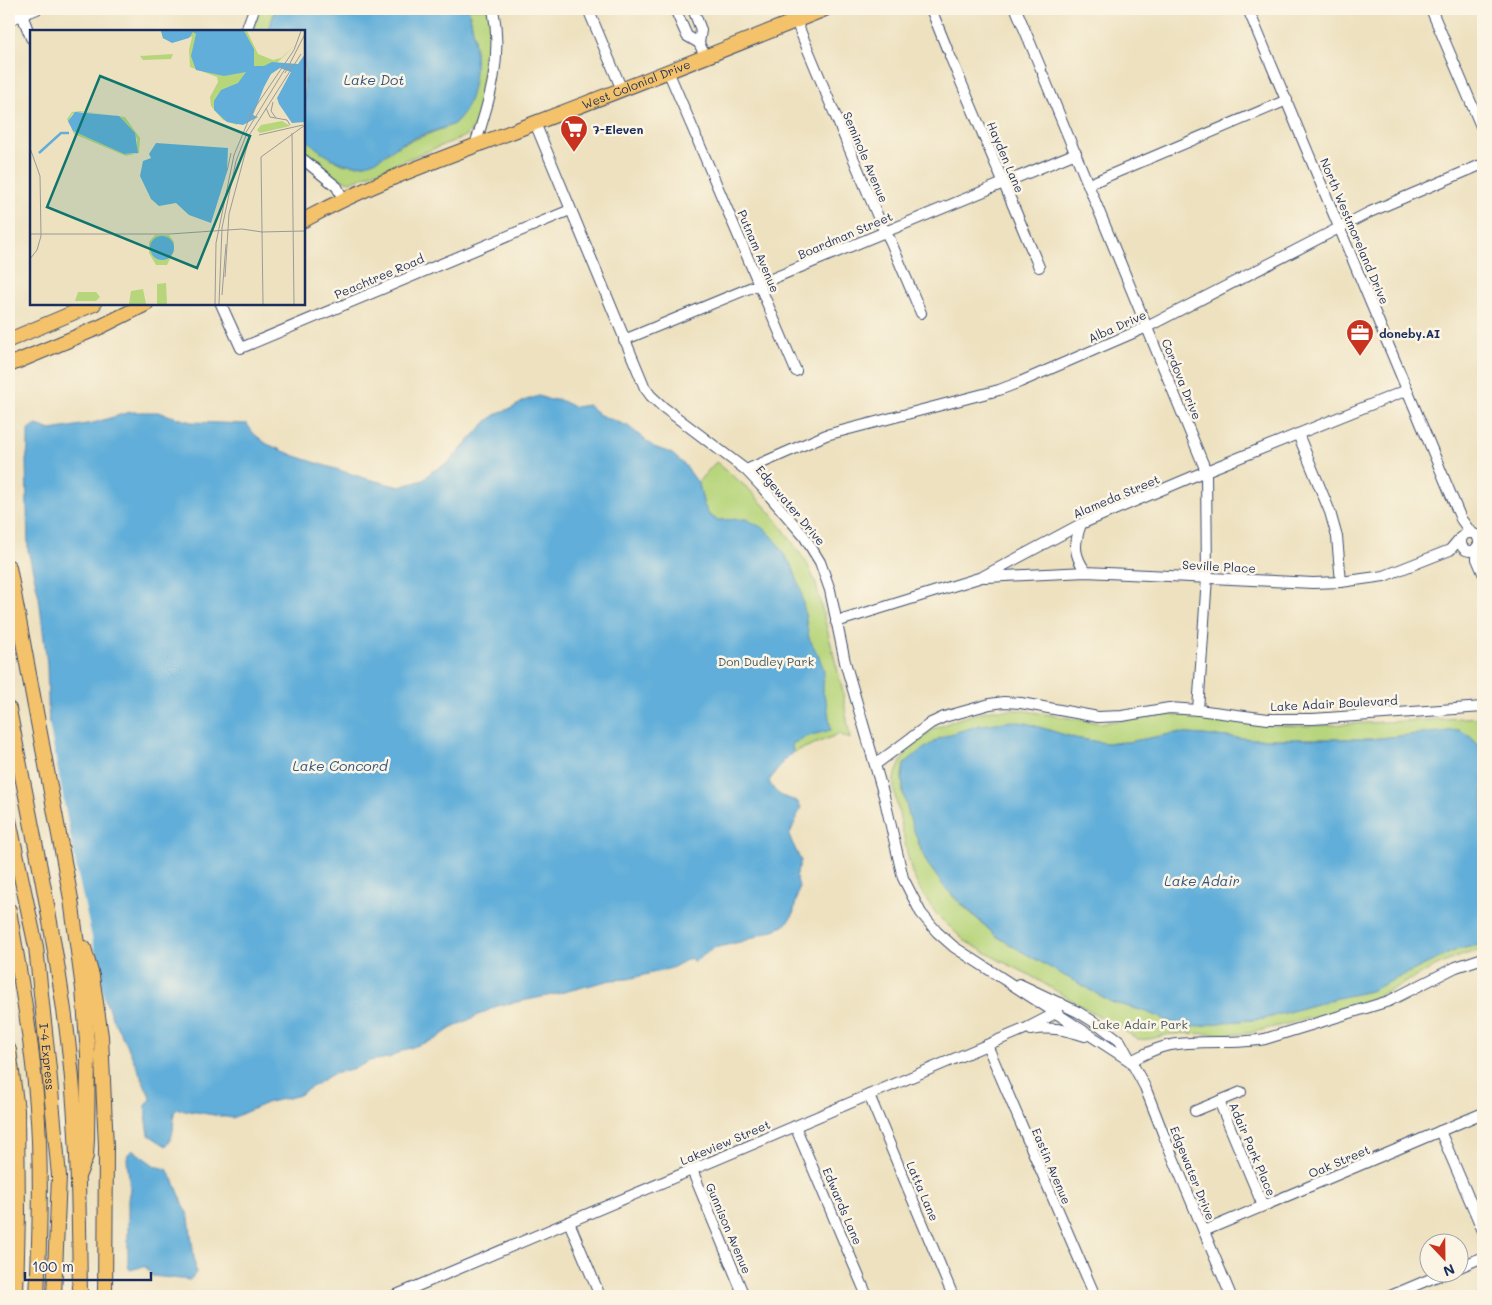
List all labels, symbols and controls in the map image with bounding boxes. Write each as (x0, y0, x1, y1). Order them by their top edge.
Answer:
inset map (30, 30, 305, 305)
street label: West Colonial Drive (579, 56, 693, 112)
water label: Lake Dot (344, 70, 404, 89)
street label: Seminole Avenue (840, 109, 892, 205)
supermarket icon: 7-Eleven (559, 114, 589, 153)
street label: Hayden Lane (984, 119, 1028, 195)
place label: 7-Eleven (593, 121, 643, 137)
street label: North Westmoreland Drive (1317, 155, 1393, 307)
street label: Putnam Avenue (734, 207, 784, 295)
street label: Boardman Street (795, 208, 895, 262)
street label: Peachtree Road (332, 250, 427, 302)
street label: Alba Drive (1085, 306, 1149, 346)
office icon: doneby.AI (1345, 318, 1375, 357)
place label: doneby.AI (1379, 325, 1440, 341)
street label: Cordova Drive (1159, 336, 1205, 422)
street label: Edgewater Drive (753, 462, 829, 548)
street label: Alameda Street (1070, 470, 1162, 522)
street label: Seville Place (1182, 556, 1256, 576)
park label: Don Dudley Park (718, 653, 814, 669)
street label: Lake Adair Boulevard (1270, 692, 1398, 714)
water label: Lake Concord (292, 756, 389, 775)
water label: Lake Adair (1164, 871, 1240, 890)
park label: Lake Adair Park (1092, 1016, 1188, 1032)
street label: I-4 Express (36, 1022, 59, 1091)
street label: Adair Park Place (1226, 1100, 1280, 1198)
street label: Lakeview Street (678, 1116, 772, 1168)
street label: Edgewater Drive (1167, 1124, 1219, 1222)
street label: Eastin Avenue (1029, 1126, 1075, 1206)
street label: Oak Street (1306, 1141, 1372, 1181)
street label: Latta Lane (903, 1159, 943, 1223)
street label: Edwards Lane (820, 1165, 866, 1247)
street label: Gunnison Avenue (703, 1180, 755, 1276)
north arrow (1420, 1232, 1470, 1282)
scale bar (25, 1250, 151, 1282)
text: 100 m (32, 1256, 74, 1276)
text: N (1441, 1260, 1458, 1281)

